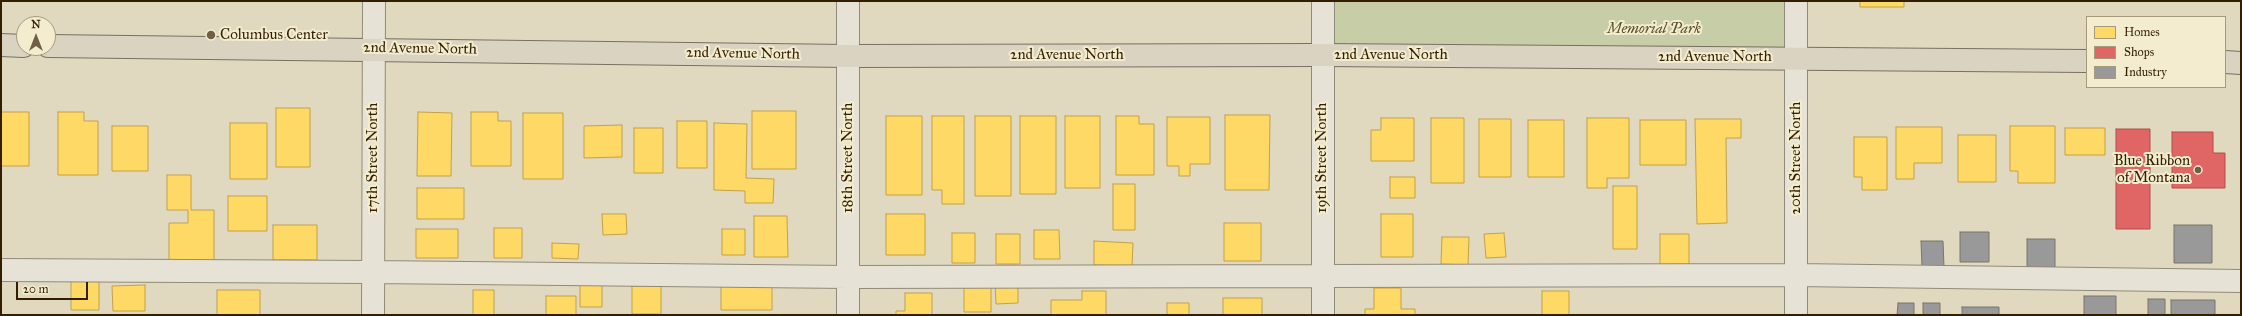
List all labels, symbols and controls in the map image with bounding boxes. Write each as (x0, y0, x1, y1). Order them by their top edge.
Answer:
north arrow (16, 16, 56, 56)
legend (2086, 16, 2226, 88)
text: N (31, 18, 41, 31)
park label: Memorial Park (1607, 20, 1701, 38)
text: Homes (2124, 25, 2160, 39)
place label: Columbus Center (220, 26, 328, 44)
marker: Columbus Center (205, 29, 217, 41)
street label: 2nd Avenue North (363, 39, 477, 59)
street label: 2nd Avenue North (686, 44, 800, 64)
text: Shops (2124, 45, 2154, 59)
street label: 2nd Avenue North (1010, 46, 1124, 64)
street label: 2nd Avenue North (1334, 46, 1448, 64)
street label: 2nd Avenue North (1658, 48, 1772, 66)
text: Industry (2124, 65, 2167, 79)
street label: 20th Street North (1787, 102, 1805, 214)
street label: 17th Street North (364, 103, 382, 213)
street label: 18th Street North (839, 103, 857, 213)
street label: 19th Street North (1313, 103, 1331, 213)
place label: Blue Ribbon of Montana (2114, 152, 2190, 187)
marker: Blue Ribbon of Montana (2193, 165, 2203, 175)
scale bar (18, 274, 90, 300)
text: 20 m (23, 282, 49, 296)

